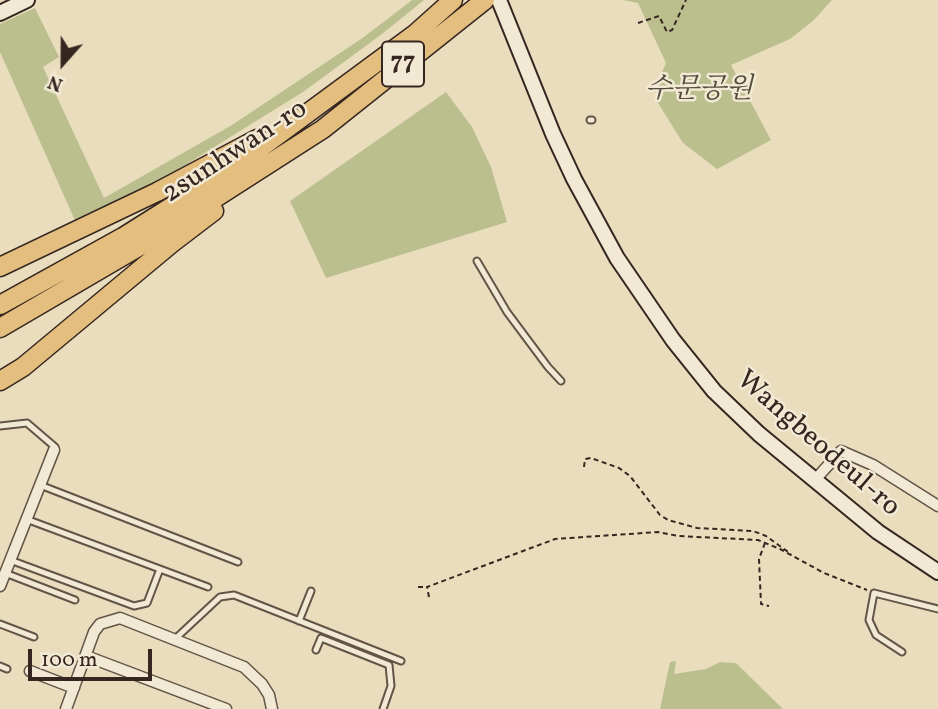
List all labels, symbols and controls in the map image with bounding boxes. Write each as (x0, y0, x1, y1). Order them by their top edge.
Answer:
north arrow (28, 28, 98, 98)
road number: 77 (382, 41, 424, 86)
text: N (44, 68, 67, 97)
park label: 수문공원 (645, 75, 753, 109)
street label: 2sunhwan-ro (157, 94, 315, 212)
street label: Wangbeodeul-ro (728, 365, 906, 525)
scale bar (32, 636, 156, 680)
text: 100 m (41, 646, 98, 675)

